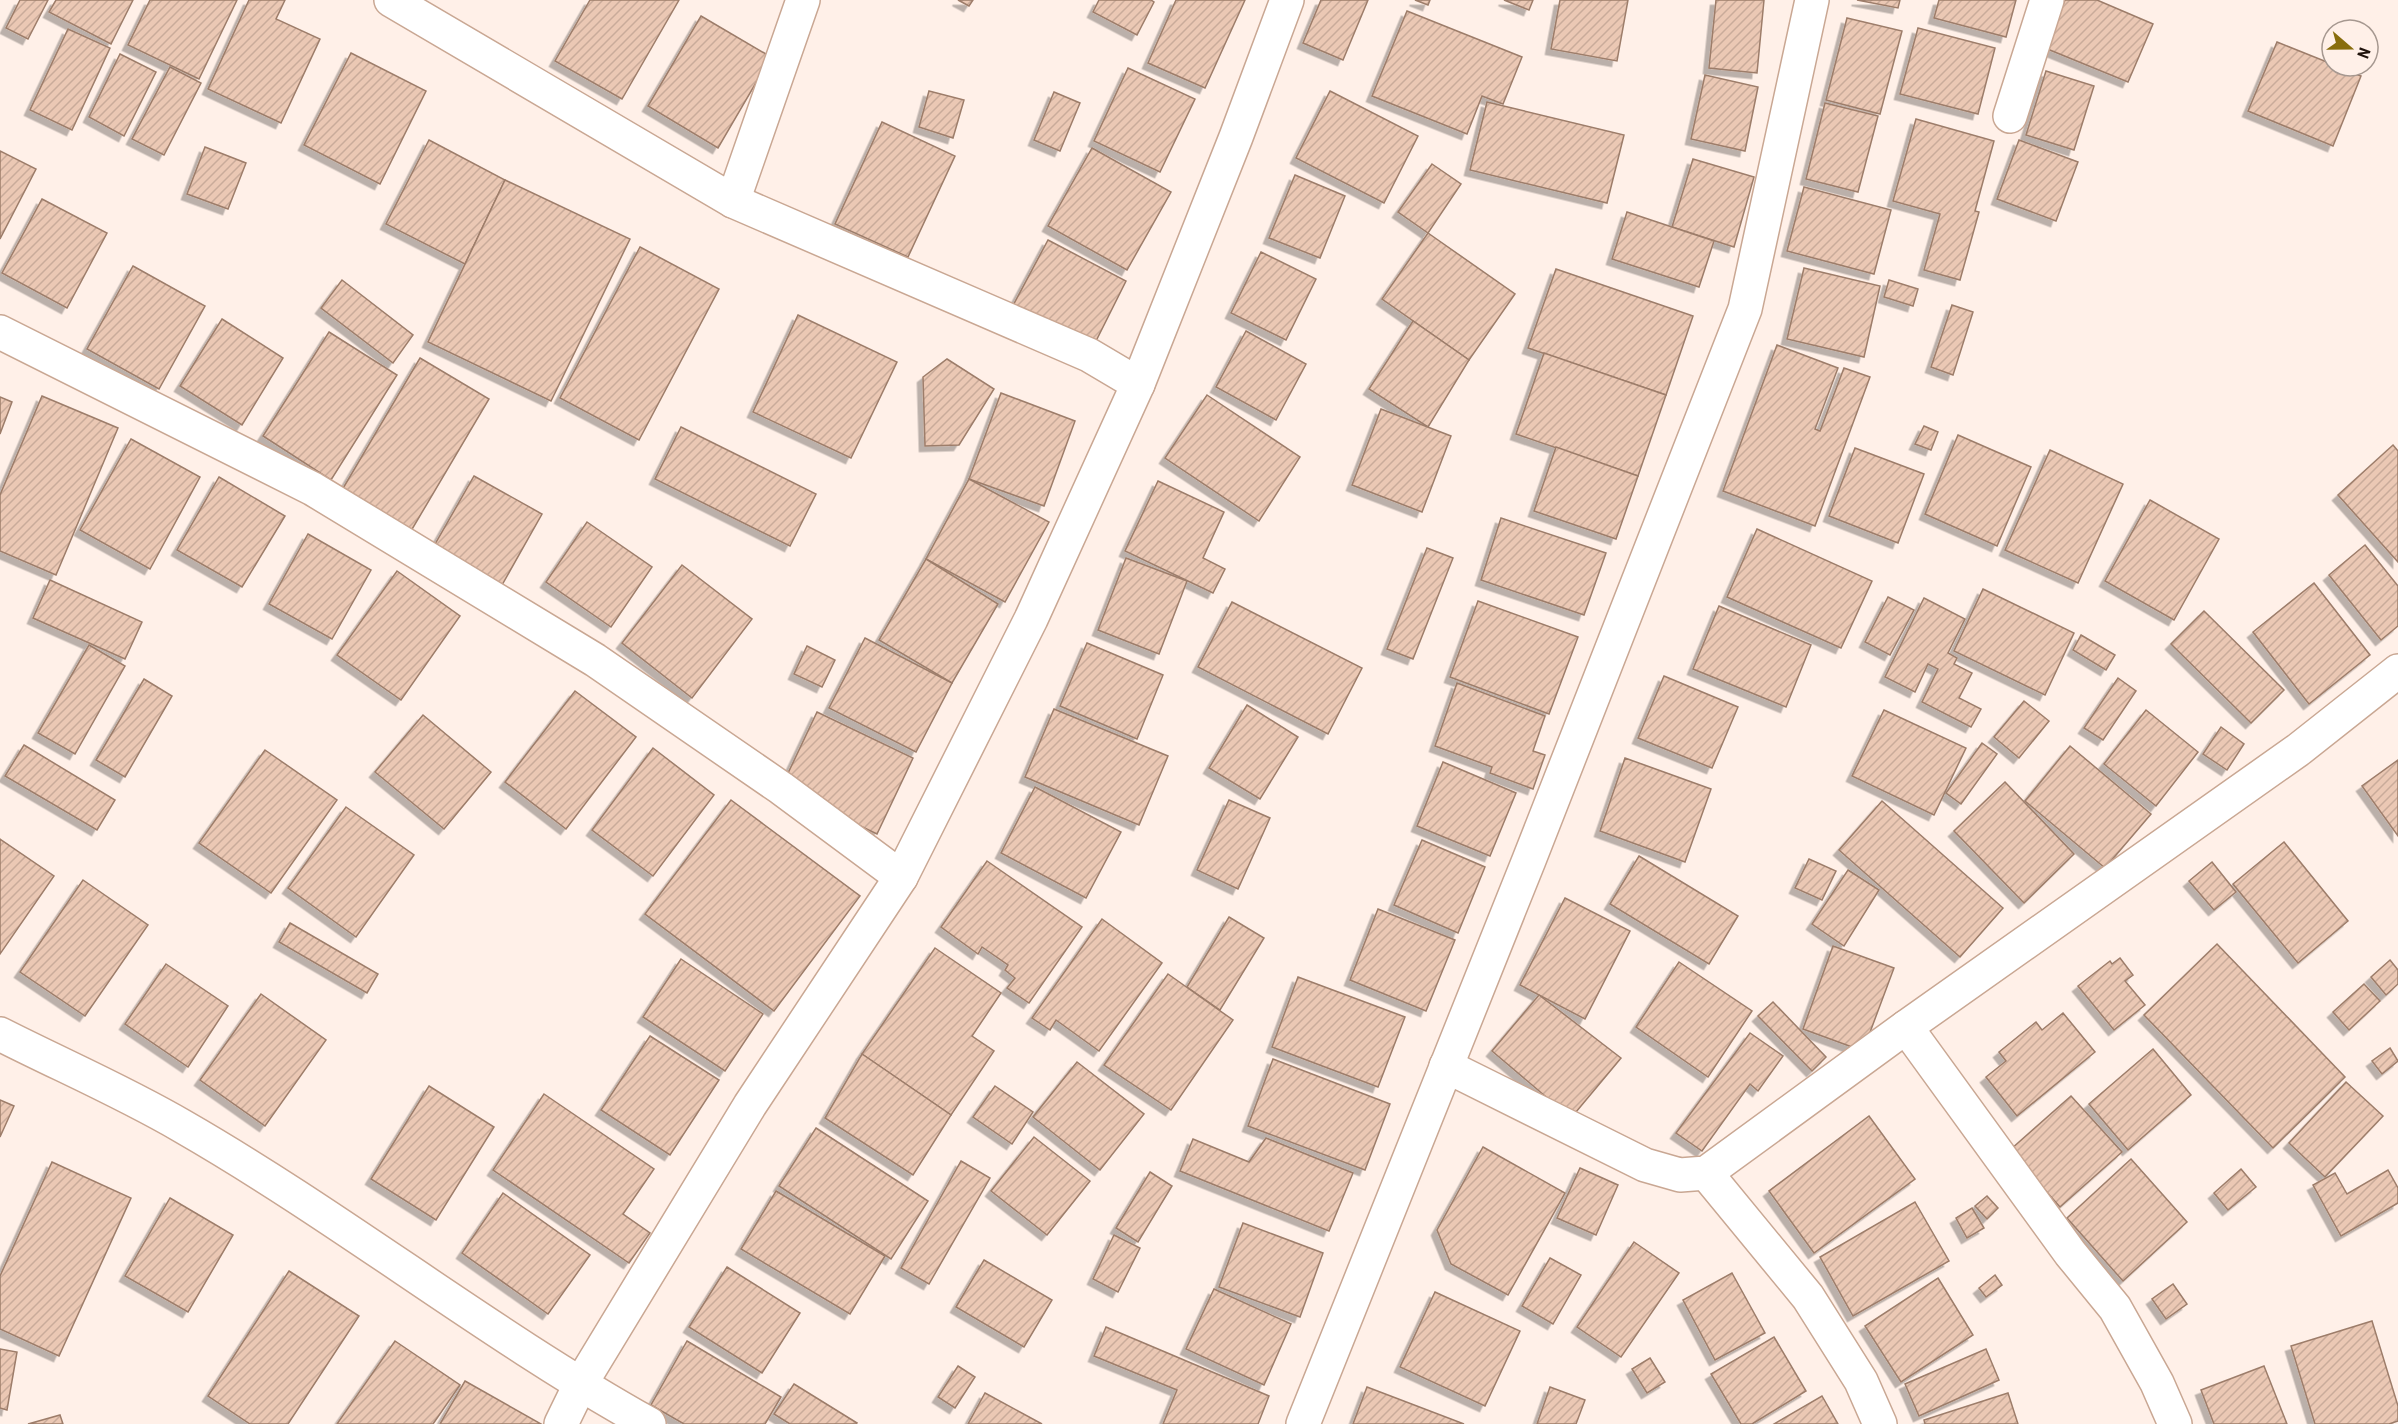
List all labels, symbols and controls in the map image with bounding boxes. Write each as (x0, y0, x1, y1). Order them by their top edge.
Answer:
north arrow (2320, 18, 2380, 78)
text: N (2353, 45, 2374, 61)

